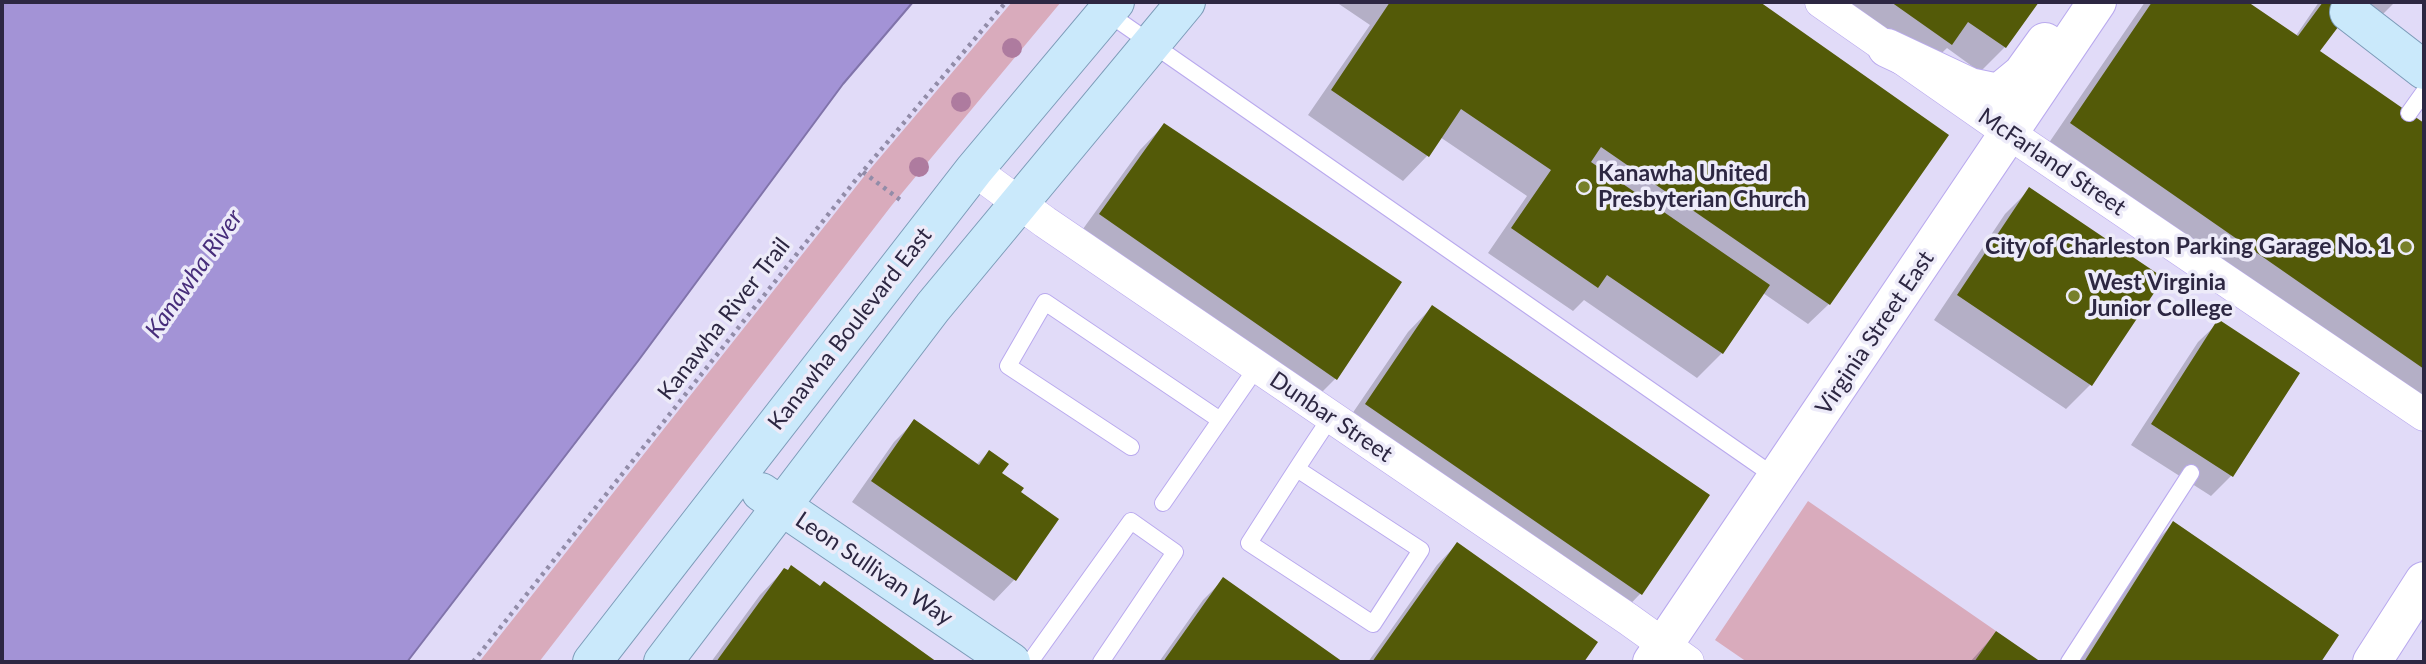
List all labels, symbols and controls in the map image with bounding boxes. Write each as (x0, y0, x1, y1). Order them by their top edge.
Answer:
street label: McFarland Street (1973, 102, 2131, 222)
place label: Kanawha United Presbyterian Church (1598, 160, 1806, 214)
marker: Kanawha United Presbyterian Church (1576, 179, 1592, 195)
water label: Kanawha River (139, 204, 249, 344)
street label: Kanawha Boulevard East (762, 222, 938, 436)
street label: Kanawha River Trail (652, 232, 796, 406)
place label: City of Charleston Parking Garage No. 1 (1985, 233, 2392, 261)
marker: City of Charleston Parking Garage No. 1 (2398, 239, 2414, 255)
street label: Virginia Street East (1810, 246, 1940, 420)
place label: West Virginia Junior College (2088, 269, 2233, 323)
marker: West Virginia Junior College (2066, 288, 2082, 304)
street label: Dunbar Street (1264, 366, 1398, 468)
street label: Leon Sullivan Way (790, 506, 958, 632)

